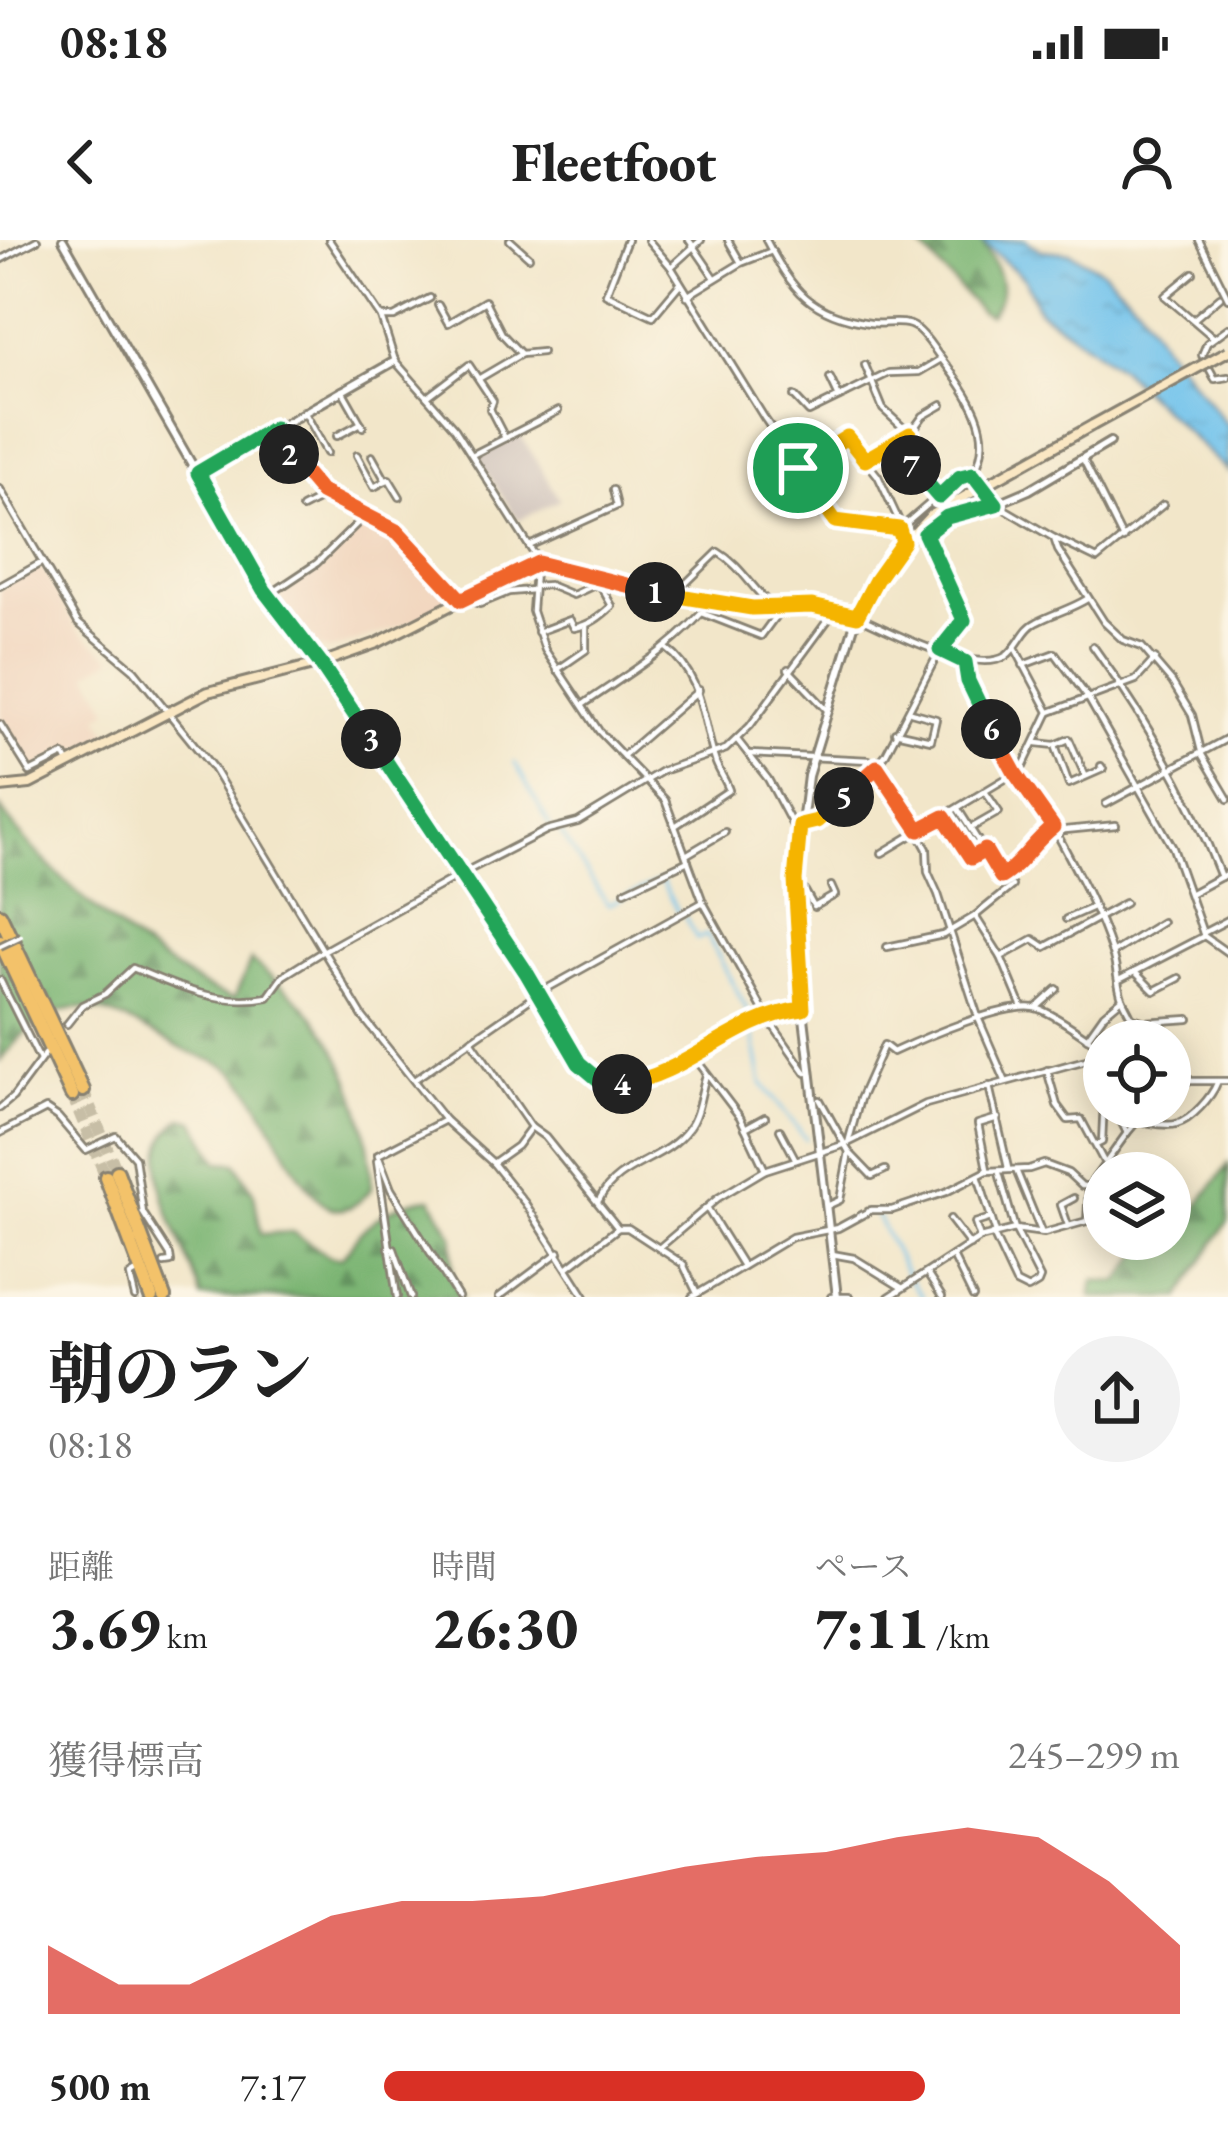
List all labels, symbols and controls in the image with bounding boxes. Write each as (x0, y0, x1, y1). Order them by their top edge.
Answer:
text: 08:18 (60, 13, 168, 71)
text: Fleetfoot (512, 127, 716, 197)
icon: back (48, 129, 114, 195)
icon: person (1114, 129, 1180, 195)
pin (747, 417, 849, 519)
pin: 2 (259, 424, 319, 484)
text: 2 (280, 432, 298, 475)
icon: arrive (765, 435, 831, 501)
pin: 7 (881, 435, 941, 495)
text: 7 (902, 443, 920, 486)
pin: 1 (625, 562, 685, 622)
text: 1 (646, 570, 664, 613)
pin: 6 (961, 699, 1021, 759)
text: 6 (982, 707, 1000, 750)
pin: 3 (341, 709, 401, 769)
text: 3 (362, 717, 380, 760)
pin: 5 (814, 767, 874, 827)
text: 5 (835, 775, 853, 818)
map controls (1083, 1020, 1191, 1260)
button: locate (1083, 1020, 1191, 1128)
pin: 4 (592, 1054, 652, 1114)
text: 4 (613, 1062, 631, 1105)
button: layers (1083, 1152, 1191, 1260)
text: 朝のラン (48, 1331, 312, 1417)
button: share (1054, 1336, 1180, 1462)
text: 08:18 (48, 1419, 133, 1470)
text: 距離 (48, 1545, 114, 1588)
text: 時間 (431, 1545, 497, 1588)
text: ペース (815, 1545, 912, 1588)
text: 3.69 (48, 1588, 160, 1666)
text: 26:30 (431, 1588, 578, 1666)
text: 7:11 (815, 1588, 929, 1666)
text: km (160, 1615, 208, 1658)
text: /km (929, 1615, 990, 1658)
text: 245–299 m (1008, 1729, 1180, 1780)
text: 獲得標高 (48, 1735, 204, 1786)
text: 500 m (48, 2061, 151, 2112)
text: 7:17 (240, 2061, 306, 2112)

